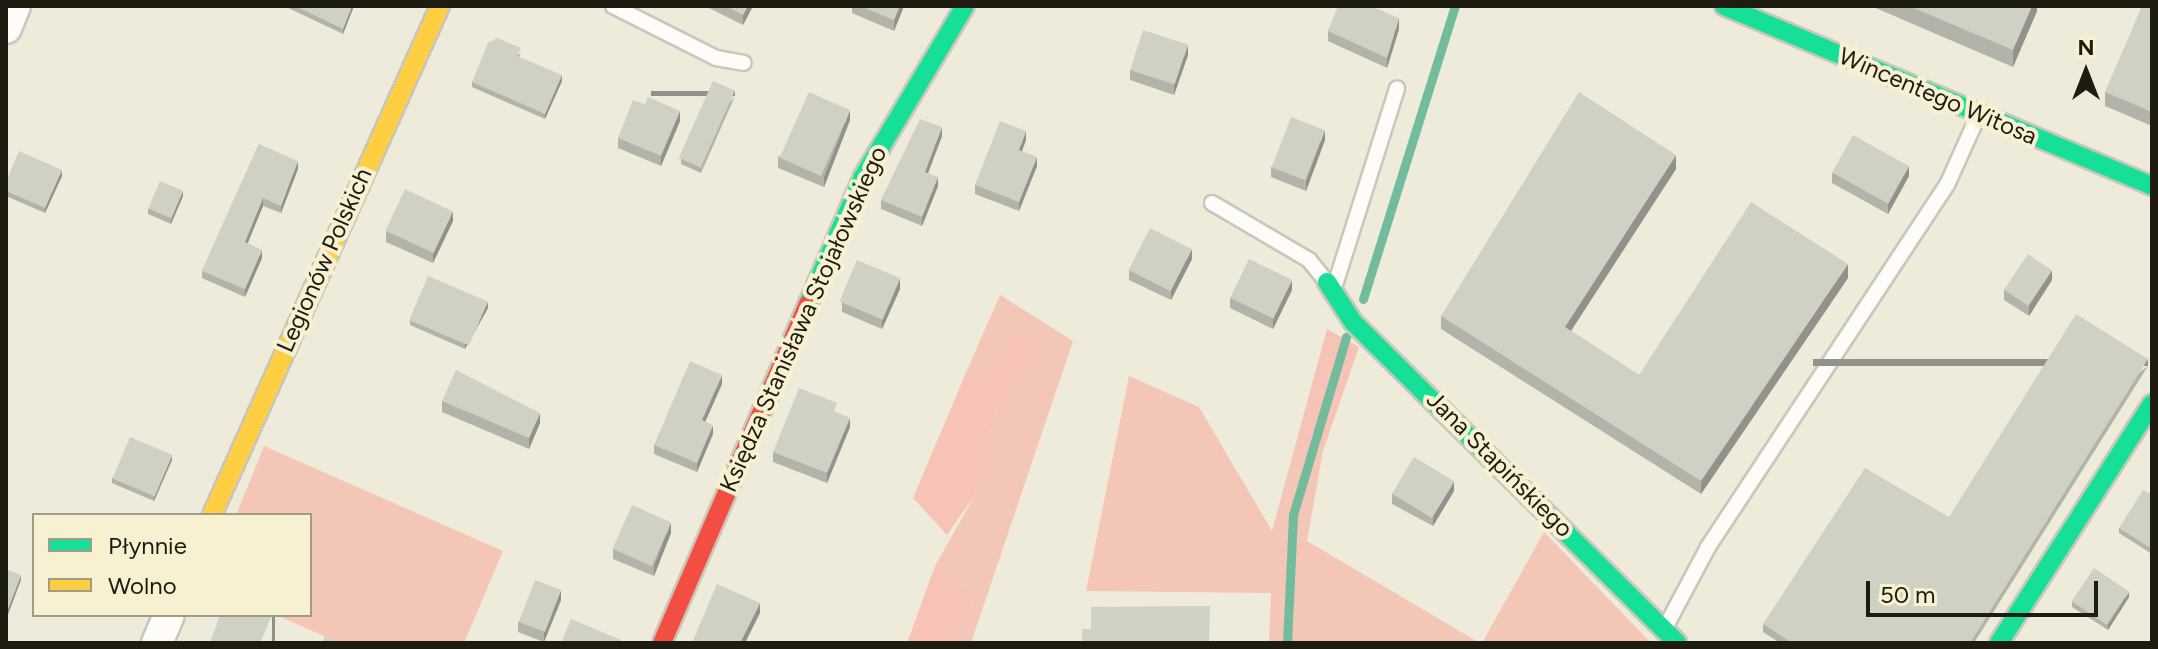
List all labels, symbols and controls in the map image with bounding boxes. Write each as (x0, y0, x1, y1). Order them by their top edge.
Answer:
north arrow (2046, 32, 2126, 112)
text: N (2077, 34, 2095, 61)
street label: Wincentego Witosa (1835, 41, 2041, 151)
street label: Księdza Stanisława Stojałowskiego (714, 142, 892, 496)
street label: Legionów Polskich (270, 163, 378, 357)
street label: Jana Stapińskiego (1421, 385, 1579, 543)
legend (32, 513, 312, 617)
text: Płynnie (108, 531, 187, 560)
scale bar (1870, 565, 2102, 615)
text: Wolno (108, 571, 177, 600)
text: 50 m (1880, 580, 1936, 609)

